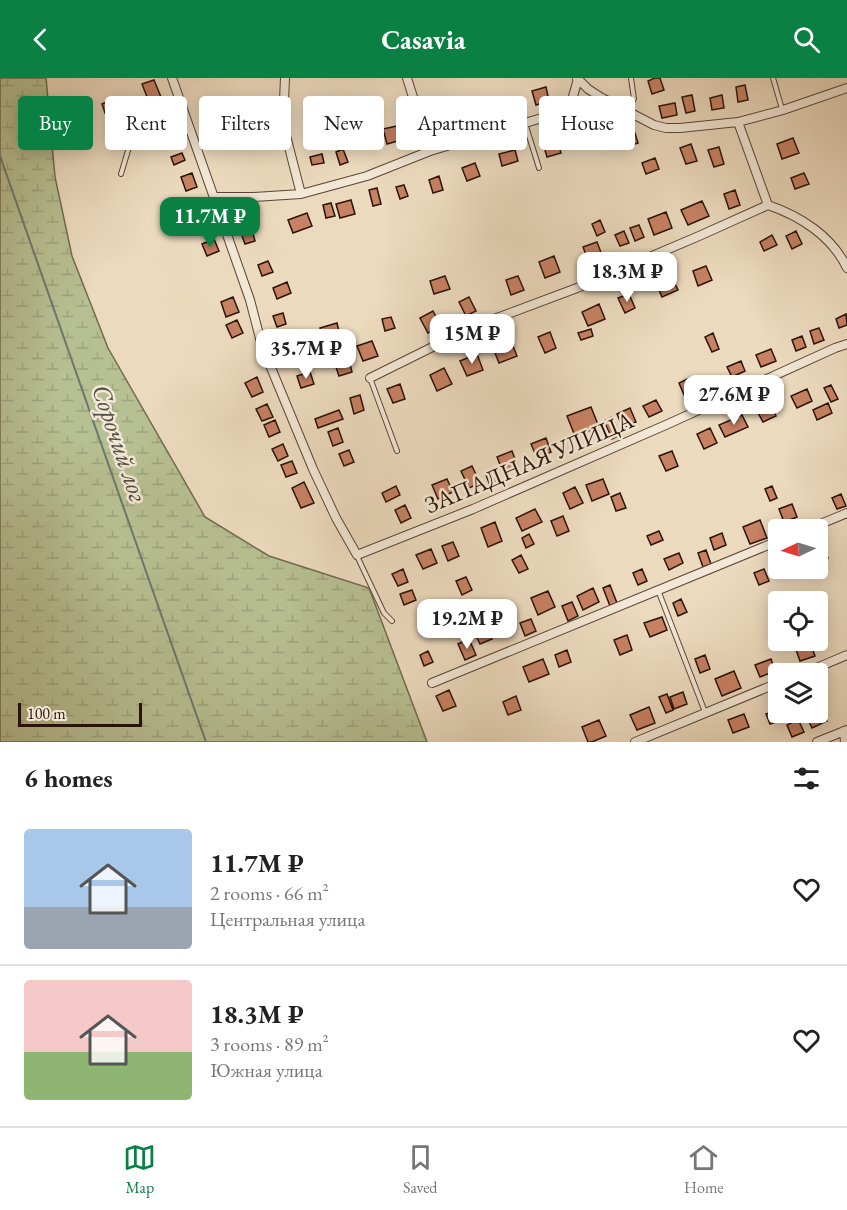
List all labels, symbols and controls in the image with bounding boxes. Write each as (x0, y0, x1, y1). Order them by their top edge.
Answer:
text: Casavia (381, 22, 466, 57)
icon: back (24, 23, 57, 56)
icon: search (790, 23, 823, 56)
chip: Buy (18, 96, 93, 150)
chip: Rent (105, 96, 187, 150)
chip: Filters (199, 96, 291, 150)
chip: New (303, 96, 384, 150)
chip: Apartment (396, 96, 527, 150)
chip: House (539, 96, 635, 150)
pin: 11.7M ₽ (155, 197, 265, 248)
text: 11.7M ₽ (174, 203, 246, 229)
pin: 18.3M ₽ (572, 252, 682, 303)
text: 18.3M ₽ (591, 258, 663, 284)
pin: 15M ₽ (430, 314, 514, 365)
text: 15M ₽ (444, 320, 500, 346)
pin: 35.7M ₽ (251, 329, 361, 380)
text: 35.7M ₽ (270, 335, 342, 361)
pin: 27.6M ₽ (679, 375, 789, 426)
water label: Сорочий лог (84, 380, 156, 507)
text: 27.6M ₽ (698, 381, 770, 407)
street label: ЗАПАДНАЯ УЛИЦА (420, 404, 639, 520)
north arrow (768, 519, 828, 579)
map controls (768, 519, 828, 723)
button: locate (768, 591, 828, 651)
pin: 19.2M ₽ (412, 599, 522, 650)
text: 19.2M ₽ (431, 605, 503, 631)
button: layers (768, 663, 828, 723)
scale bar (18, 700, 142, 728)
text: 100 m (27, 703, 66, 724)
text: 6 homes (24, 761, 113, 795)
icon: filters (790, 762, 823, 795)
text: 11.7M ₽ (210, 846, 304, 880)
icon: home (72, 853, 144, 925)
icon: heart (790, 873, 823, 906)
text: 2 rooms · 66 m² (210, 880, 329, 906)
text: Центральная улица (210, 906, 365, 932)
text: 18.3M ₽ (210, 997, 304, 1031)
icon: home (72, 1004, 144, 1076)
icon: heart (790, 1024, 823, 1057)
text: 3 rooms · 89 m² (210, 1031, 329, 1057)
text: Южная улица (210, 1057, 323, 1083)
tab: Map (123, 1141, 156, 1198)
tab: Saved (403, 1141, 437, 1198)
tab: Home (684, 1141, 724, 1198)

